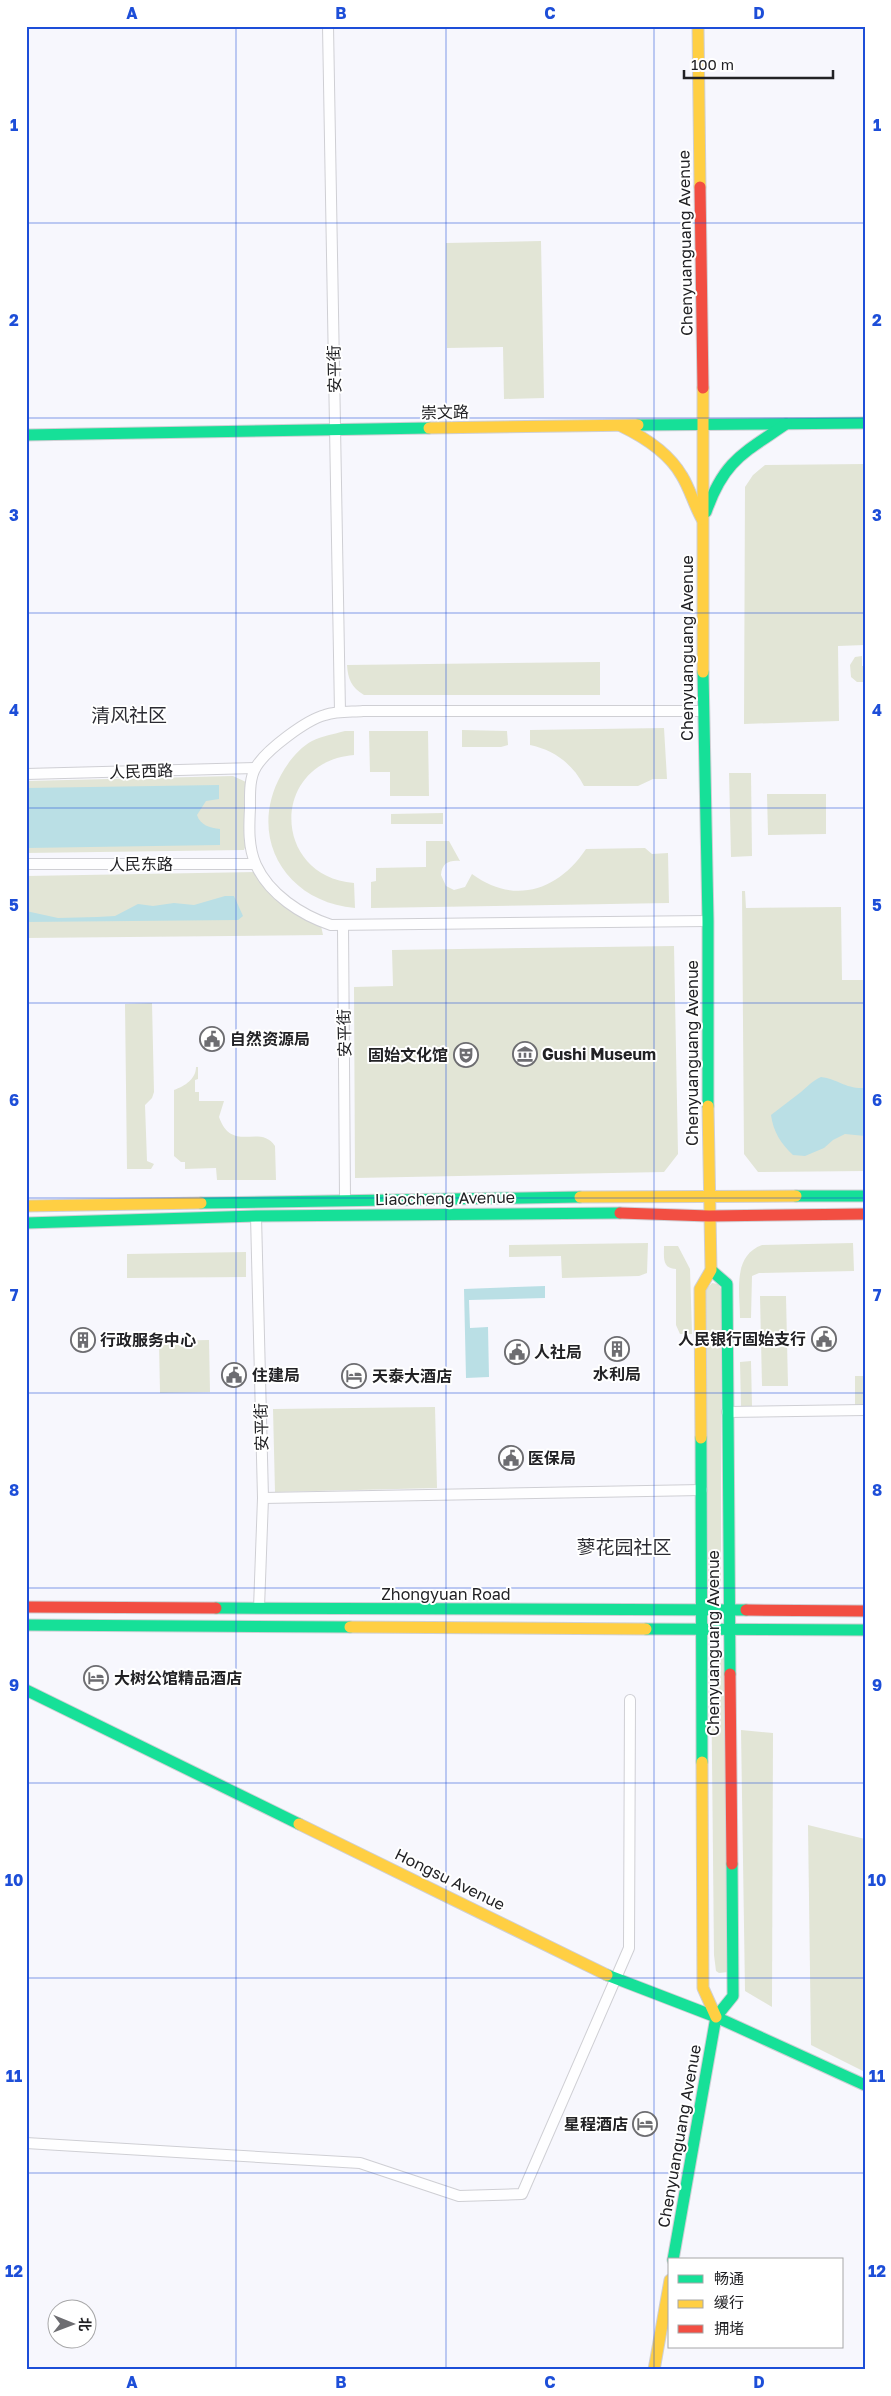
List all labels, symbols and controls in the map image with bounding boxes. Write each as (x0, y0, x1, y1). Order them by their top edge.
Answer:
text: A (126, 3, 138, 23)
text: B (335, 3, 347, 23)
text: C (544, 3, 556, 23)
text: D (753, 3, 765, 23)
scale bar (684, 48, 832, 80)
text: 100 m (691, 55, 734, 73)
text: 1 (10, 115, 18, 135)
text: 1 (873, 115, 881, 135)
street label: Chenyuanguang Avenue (673, 150, 697, 336)
text: 2 (9, 310, 19, 330)
text: 2 (872, 310, 882, 330)
street label: 安平街 (324, 345, 344, 393)
street label: 崇文路 (421, 402, 469, 422)
text: 3 (9, 505, 19, 525)
text: 3 (872, 505, 882, 525)
street label: Chenyuanguang Avenue (677, 555, 697, 741)
text: 4 (9, 700, 19, 720)
text: 4 (872, 700, 882, 720)
district label: 清风社区 (91, 703, 167, 726)
street label: 人民西路 (109, 760, 173, 782)
street label: 人民东路 (109, 854, 173, 874)
text: 5 (9, 895, 19, 915)
text: 5 (872, 895, 882, 915)
street label: Chenyuanguang Avenue (682, 960, 702, 1146)
street label: 安平街 (334, 1009, 354, 1057)
public building icon: 自然资源局 (199, 1026, 225, 1052)
place label: 自然资源局 (230, 1029, 310, 1049)
museum icon: Gushi Museum (512, 1041, 538, 1067)
theatre icon: 固始文化馆 (453, 1042, 479, 1068)
place label: Gushi Museum (542, 1044, 656, 1064)
place label: 固始文化馆 (368, 1045, 448, 1065)
text: 6 (9, 1090, 19, 1110)
text: 6 (872, 1090, 882, 1110)
street label: Liaocheng Avenue (375, 1187, 515, 1209)
text: 7 (10, 1285, 19, 1305)
text: 7 (873, 1285, 882, 1305)
public building icon: 人民银行固始支行 (811, 1326, 837, 1352)
building icon: 行政服务中心 (70, 1327, 96, 1353)
place label: 人民银行固始支行 (678, 1329, 806, 1349)
place label: 行政服务中心 (100, 1330, 196, 1350)
building icon: 水利局 (604, 1336, 630, 1362)
public building icon: 人社局 (504, 1339, 530, 1365)
place label: 人社局 (534, 1342, 582, 1362)
public building icon: 住建局 (221, 1362, 247, 1388)
hotel icon: 天泰大酒店 (341, 1363, 367, 1389)
place label: 水利局 (593, 1364, 641, 1384)
place label: 住建局 (252, 1365, 300, 1385)
place label: 天泰大酒店 (372, 1366, 452, 1386)
street label: 安平街 (251, 1403, 271, 1451)
public building icon: 医保局 (498, 1445, 524, 1471)
place label: 医保局 (528, 1448, 576, 1468)
text: 8 (9, 1480, 19, 1500)
text: 8 (872, 1480, 882, 1500)
district label: 蓼花园社区 (576, 1535, 672, 1558)
street label: Chenyuanguang Avenue (703, 1550, 723, 1736)
street label: Zhongyuan Road (381, 1584, 511, 1604)
hotel icon: 大树公馆精品酒店 (83, 1665, 109, 1691)
place label: 大树公馆精品酒店 (114, 1668, 242, 1688)
text: 9 (9, 1675, 19, 1695)
text: 9 (872, 1675, 882, 1695)
street label: Hongsu Avenue (392, 1844, 508, 1914)
text: 10 (5, 1870, 23, 1890)
text: 10 (868, 1870, 886, 1890)
street label: Chenyuanguang Avenue (653, 2043, 705, 2229)
text: 11 (6, 2066, 22, 2086)
text: 11 (869, 2066, 885, 2086)
hotel icon: 星程酒店 (632, 2111, 658, 2137)
place label: 星程酒店 (564, 2114, 628, 2134)
legend (668, 2258, 844, 2348)
text: 12 (5, 2261, 23, 2281)
text: 12 (868, 2261, 886, 2281)
text: 畅通 (714, 2269, 744, 2287)
text: 缓行 (714, 2293, 744, 2311)
north arrow (48, 2298, 98, 2348)
text: 北 (77, 2317, 94, 2331)
text: 拥堵 (714, 2319, 744, 2337)
text: A (126, 2372, 138, 2392)
text: B (335, 2372, 347, 2392)
text: C (544, 2372, 556, 2392)
text: D (753, 2372, 765, 2392)

